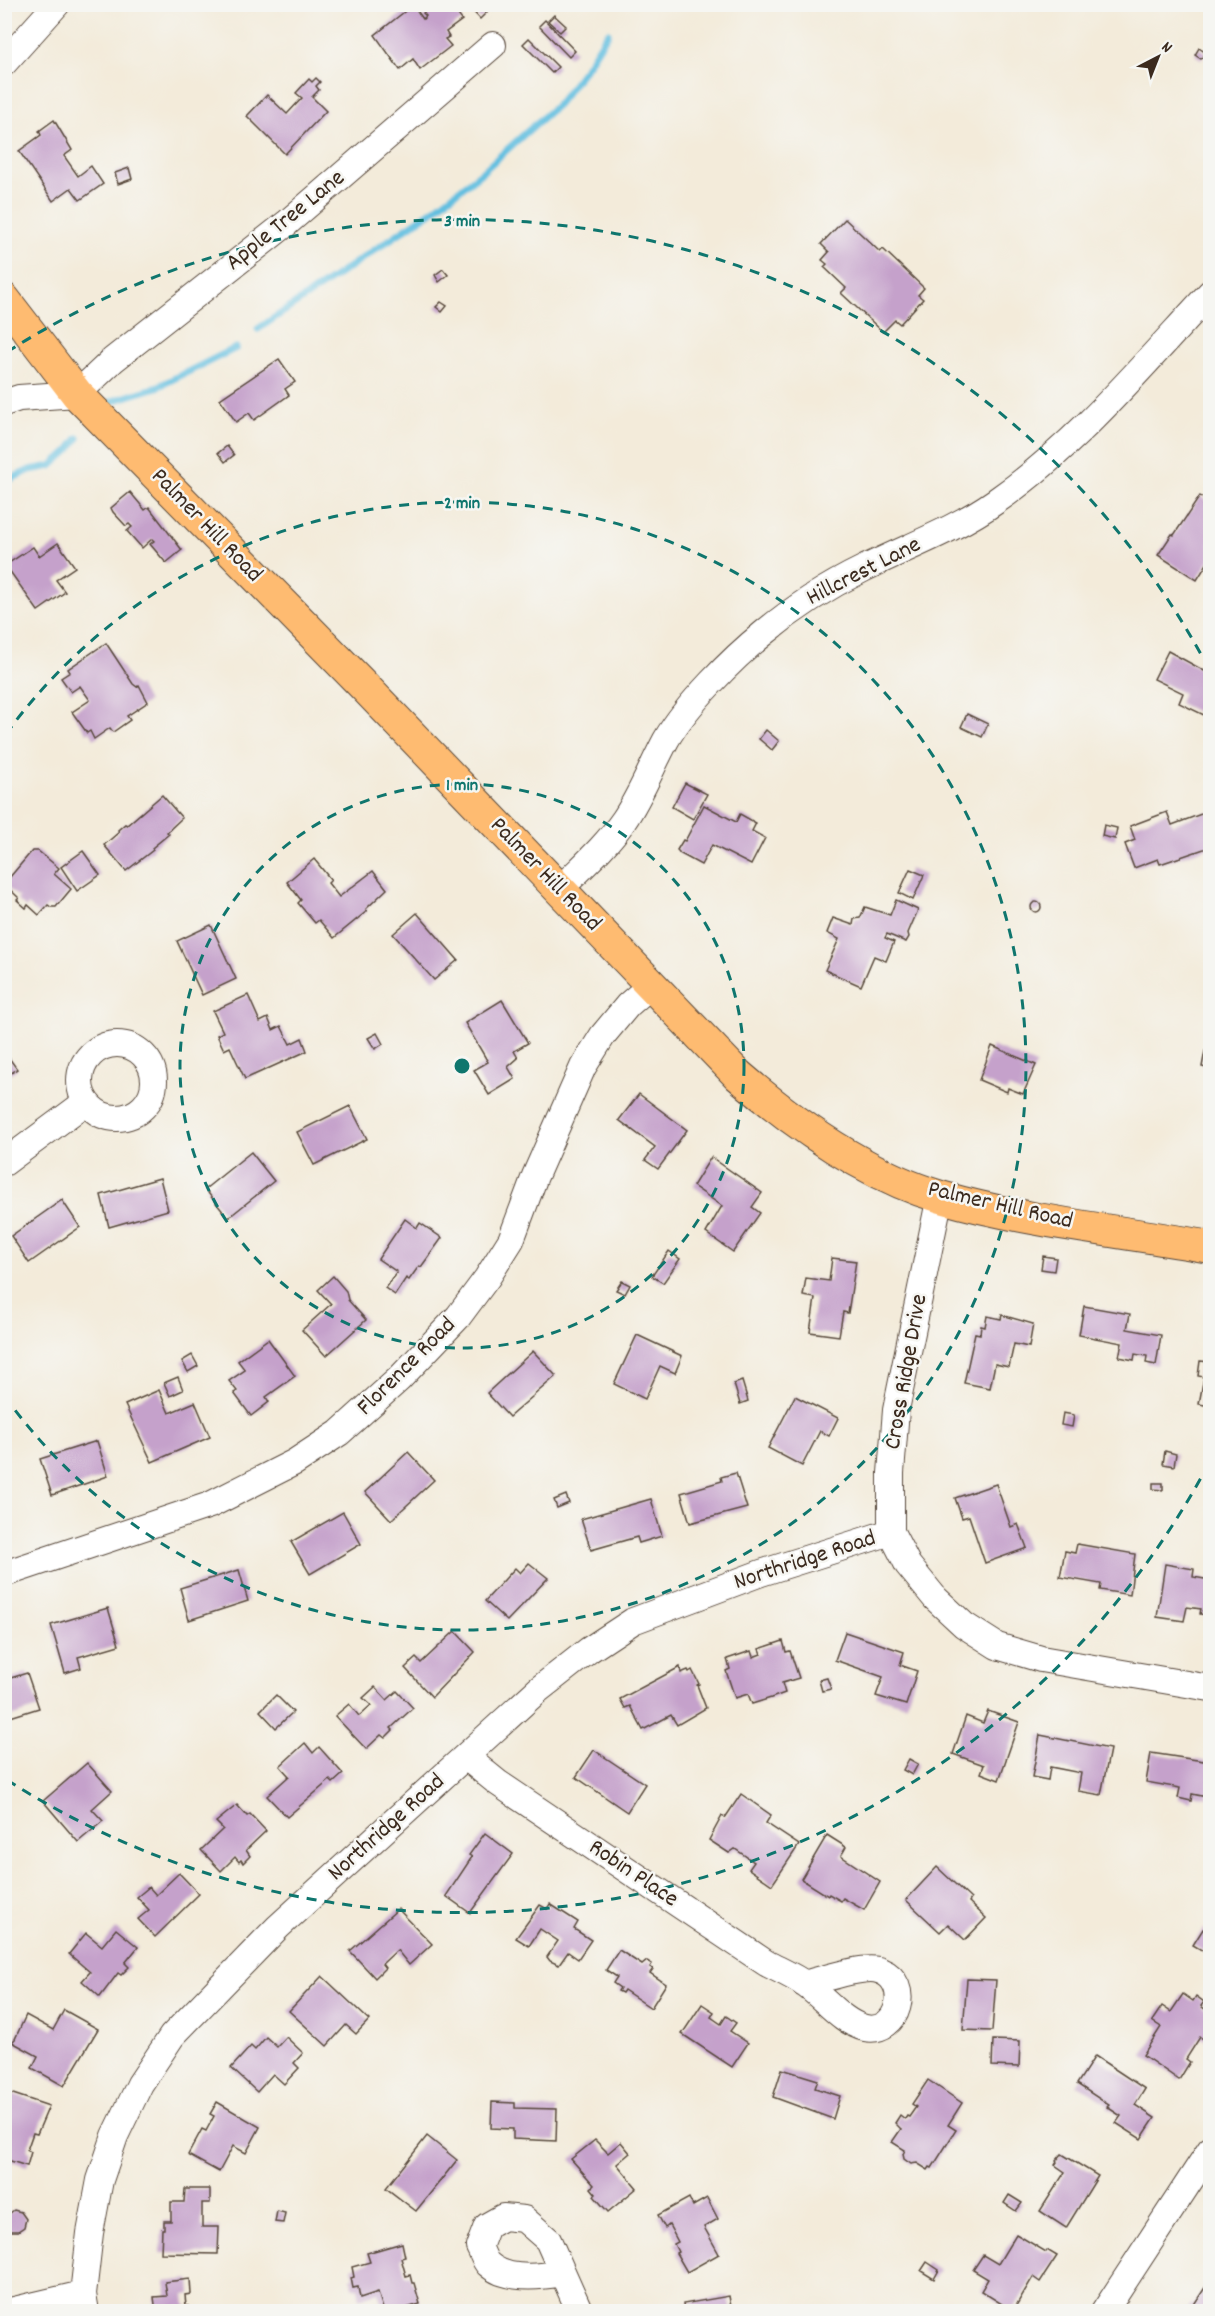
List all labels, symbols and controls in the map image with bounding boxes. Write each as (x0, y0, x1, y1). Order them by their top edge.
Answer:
north arrow (1128, 27, 1188, 87)
text: N (1156, 37, 1177, 59)
street label: Apple Tree Lane (219, 162, 353, 280)
text: 3 min (444, 210, 480, 235)
street label: Palmer Hill Road (142, 461, 270, 591)
text: 2 min (444, 492, 480, 517)
street label: Hillcrest Lane (801, 529, 927, 615)
text: 1 min (446, 774, 478, 799)
street label: Palmer Hill Road (481, 810, 609, 940)
centre of rings (452, 1056, 472, 1076)
street label: Palmer Hill Road (924, 1173, 1076, 1239)
street label: Cross Ridge Drive (877, 1292, 937, 1452)
street label: Florence Road (350, 1310, 464, 1424)
street label: Northridge Road (730, 1522, 880, 1600)
street label: Northridge Road (321, 1766, 453, 1890)
street label: Robin Place (581, 1831, 685, 1917)

